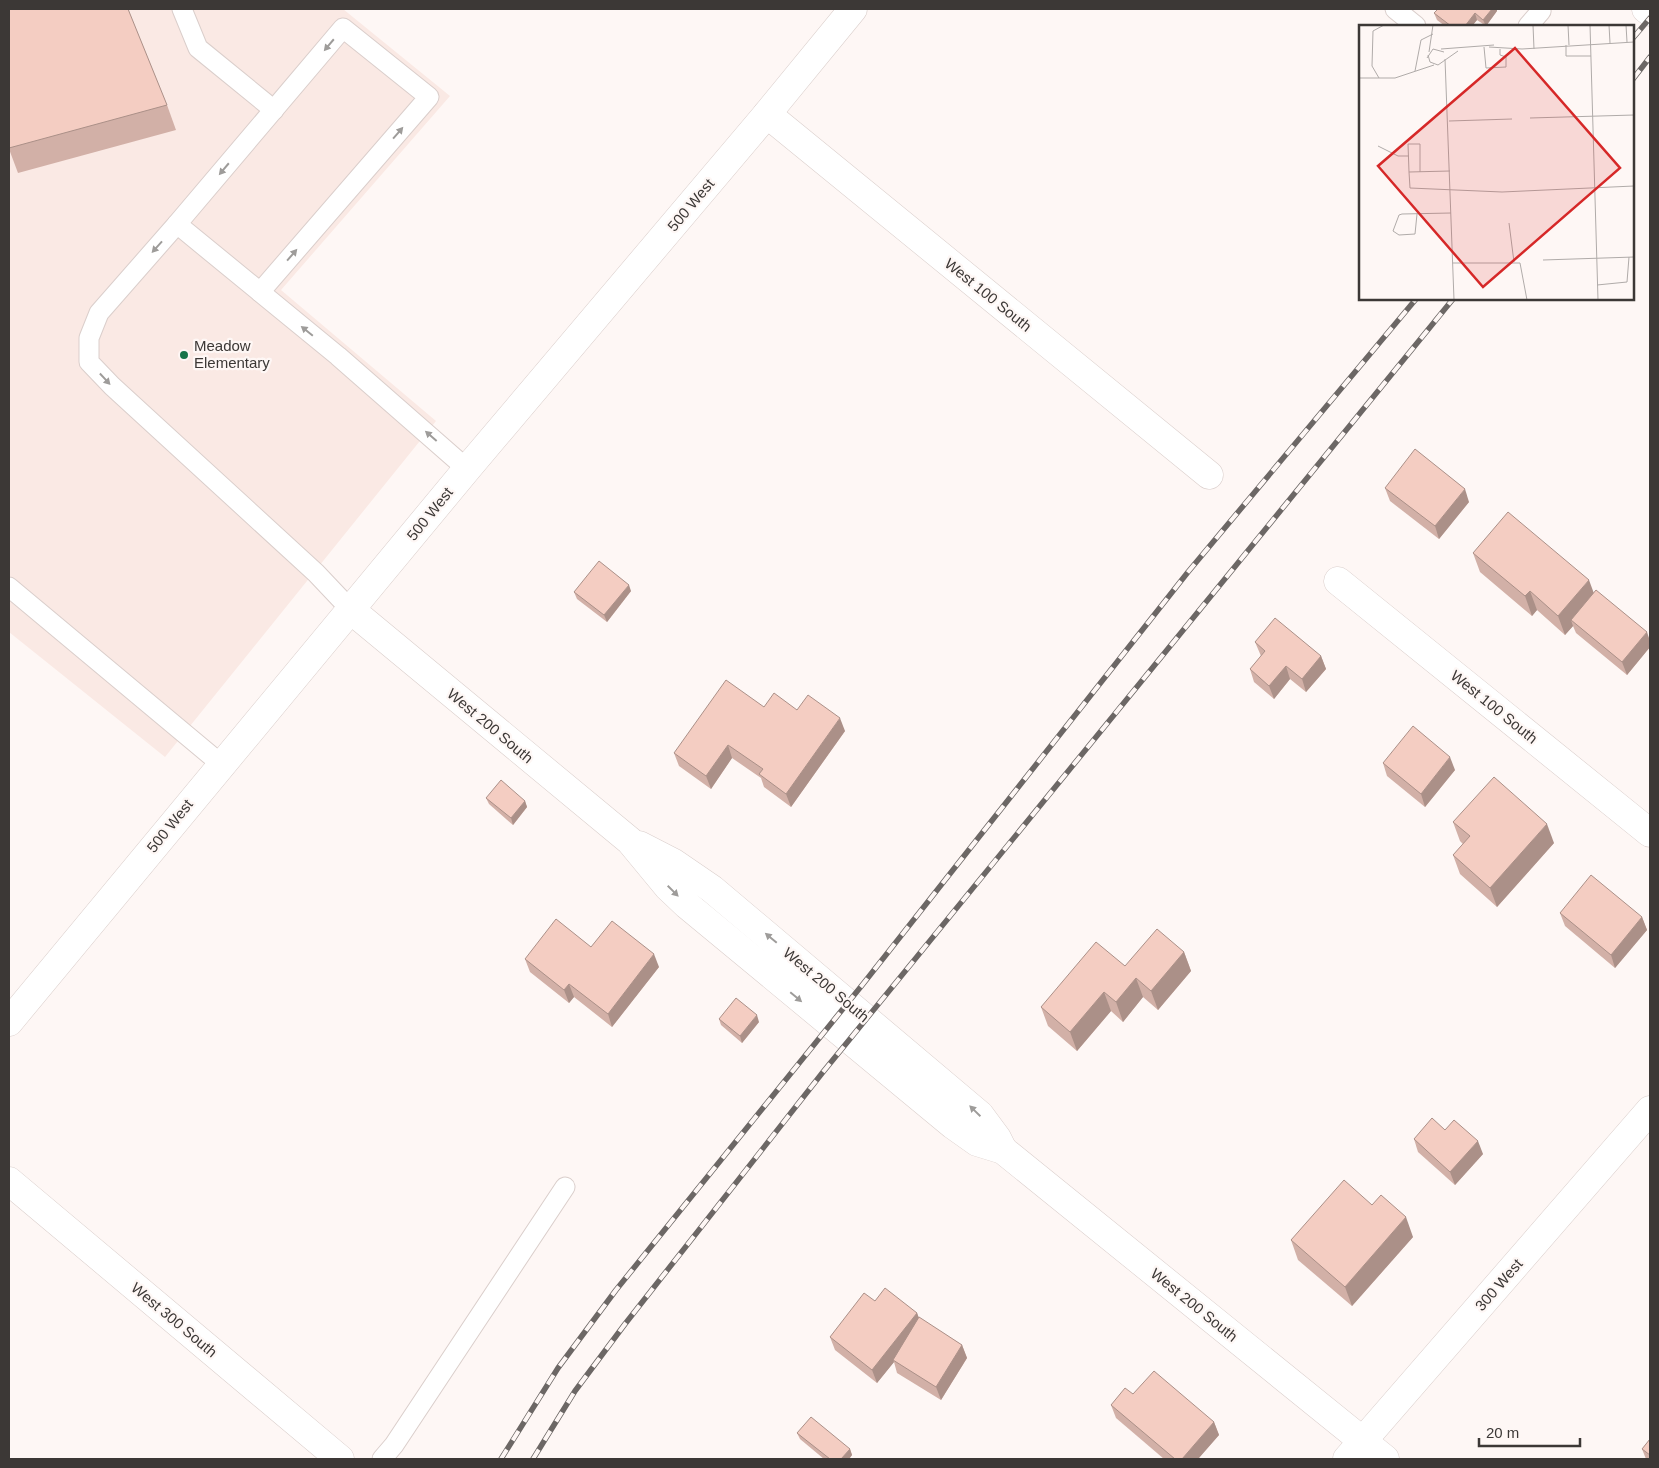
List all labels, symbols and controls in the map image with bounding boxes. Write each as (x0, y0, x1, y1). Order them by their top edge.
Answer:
inset map (1359, 25, 1634, 300)
one-way arrow (323, 38, 334, 51)
one-way arrow (393, 126, 404, 139)
one-way arrow (218, 163, 230, 175)
street label: 500 West (664, 174, 718, 234)
one-way arrow (152, 240, 163, 253)
one-way arrow (286, 250, 298, 262)
street label: West 100 South (942, 255, 1035, 335)
one-way arrow (301, 325, 314, 336)
place label: Meadow Elementary (194, 337, 270, 371)
marker: Meadow Elementary (178, 349, 190, 361)
one-way arrow (99, 372, 111, 384)
one-way arrow (425, 430, 437, 442)
street label: 500 West (403, 483, 457, 544)
street label: West 100 South (1448, 667, 1541, 747)
street label: West 200 South (444, 685, 537, 766)
street label: 500 West (143, 795, 197, 856)
one-way arrow (667, 885, 679, 897)
one-way arrow (765, 933, 778, 944)
street label: West 200 South (780, 944, 873, 1025)
one-way arrow (790, 991, 803, 1002)
one-way arrow (970, 1105, 982, 1117)
street label: 300 West (1472, 1255, 1526, 1314)
street label: West 200 South (1148, 1265, 1241, 1345)
street label: West 300 South (128, 1279, 221, 1360)
scale bar (1479, 1416, 1580, 1448)
text: 20 m (1486, 1424, 1519, 1441)

